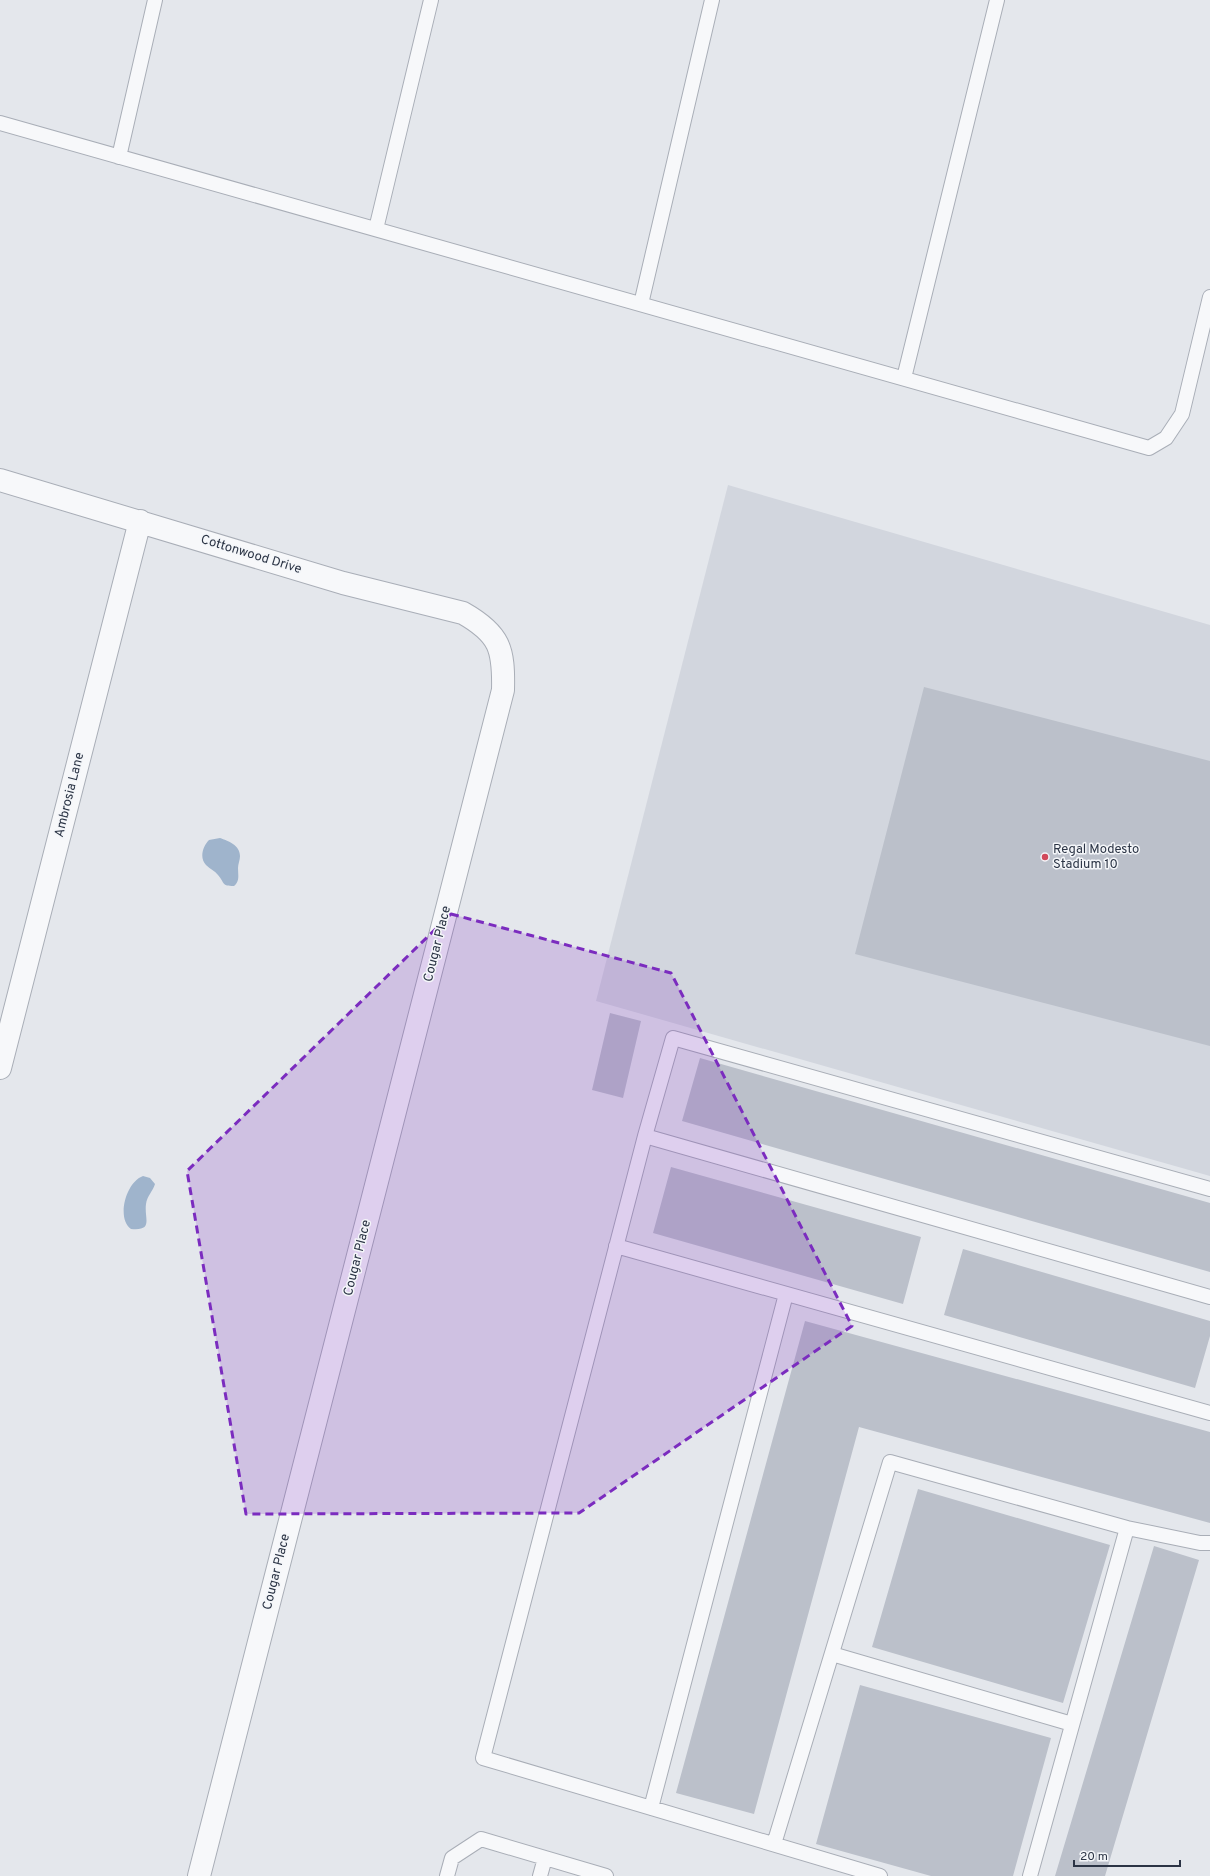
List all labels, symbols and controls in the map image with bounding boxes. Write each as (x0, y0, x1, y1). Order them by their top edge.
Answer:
street label: Cottonwood Drive (199, 532, 303, 578)
street label: Ambrosia Lane (52, 751, 88, 839)
place label: Regal Modesto Stadium 10 (1053, 842, 1139, 873)
marker: Regal Modesto Stadium 10 (1040, 852, 1050, 862)
street label: Cougar Place (421, 904, 455, 984)
street label: Cougar Place (341, 1218, 375, 1298)
street label: Cougar Place (260, 1532, 294, 1612)
scale bar (1074, 1842, 1180, 1868)
text: 20 m (1080, 1849, 1108, 1865)

